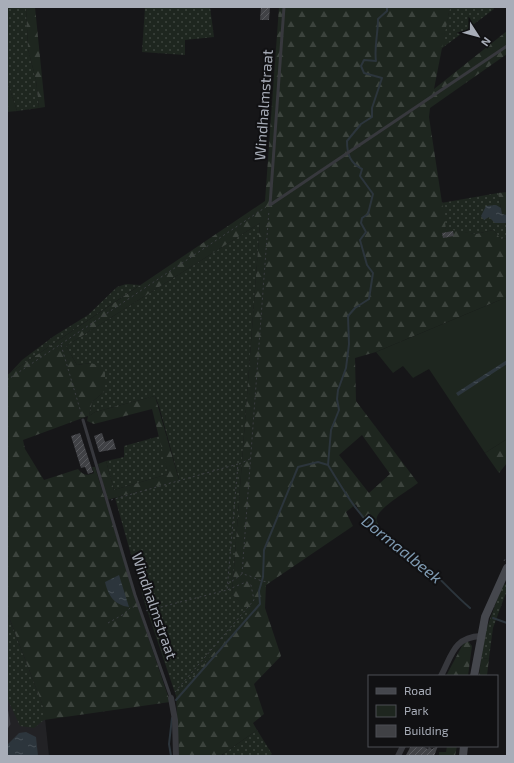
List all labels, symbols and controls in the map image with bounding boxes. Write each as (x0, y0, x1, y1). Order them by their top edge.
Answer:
north arrow (458, 16, 498, 56)
text: N (479, 35, 494, 49)
street label: Windhalmstraat (250, 48, 276, 161)
water label: Dormaalbeek (358, 511, 446, 587)
street label: Windhalmstraat (128, 550, 182, 662)
legend (368, 675, 498, 747)
text: Road (404, 683, 432, 697)
text: Park (404, 703, 429, 717)
text: Building (404, 723, 449, 737)

